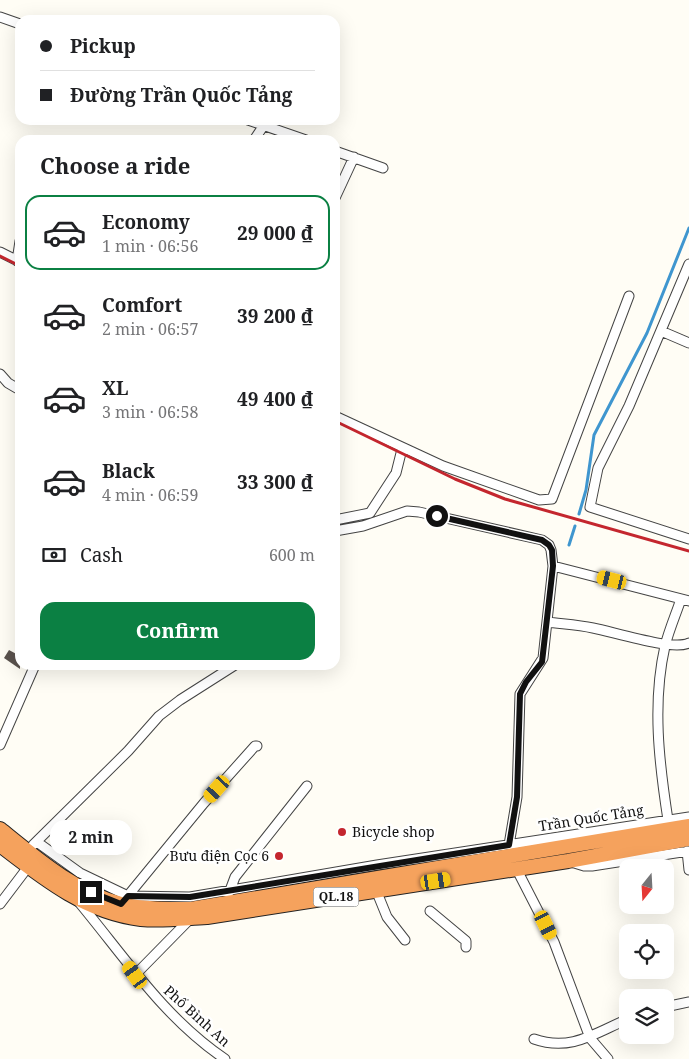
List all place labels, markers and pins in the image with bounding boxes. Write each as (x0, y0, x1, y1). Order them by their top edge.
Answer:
place label: Bicycle shop (352, 822, 435, 841)
marker: Bicycle shop (336, 826, 348, 838)
place label: Bưu điện Cọc 6 (170, 846, 269, 865)
marker: Bưu điện Cọc 6 (273, 850, 285, 862)

